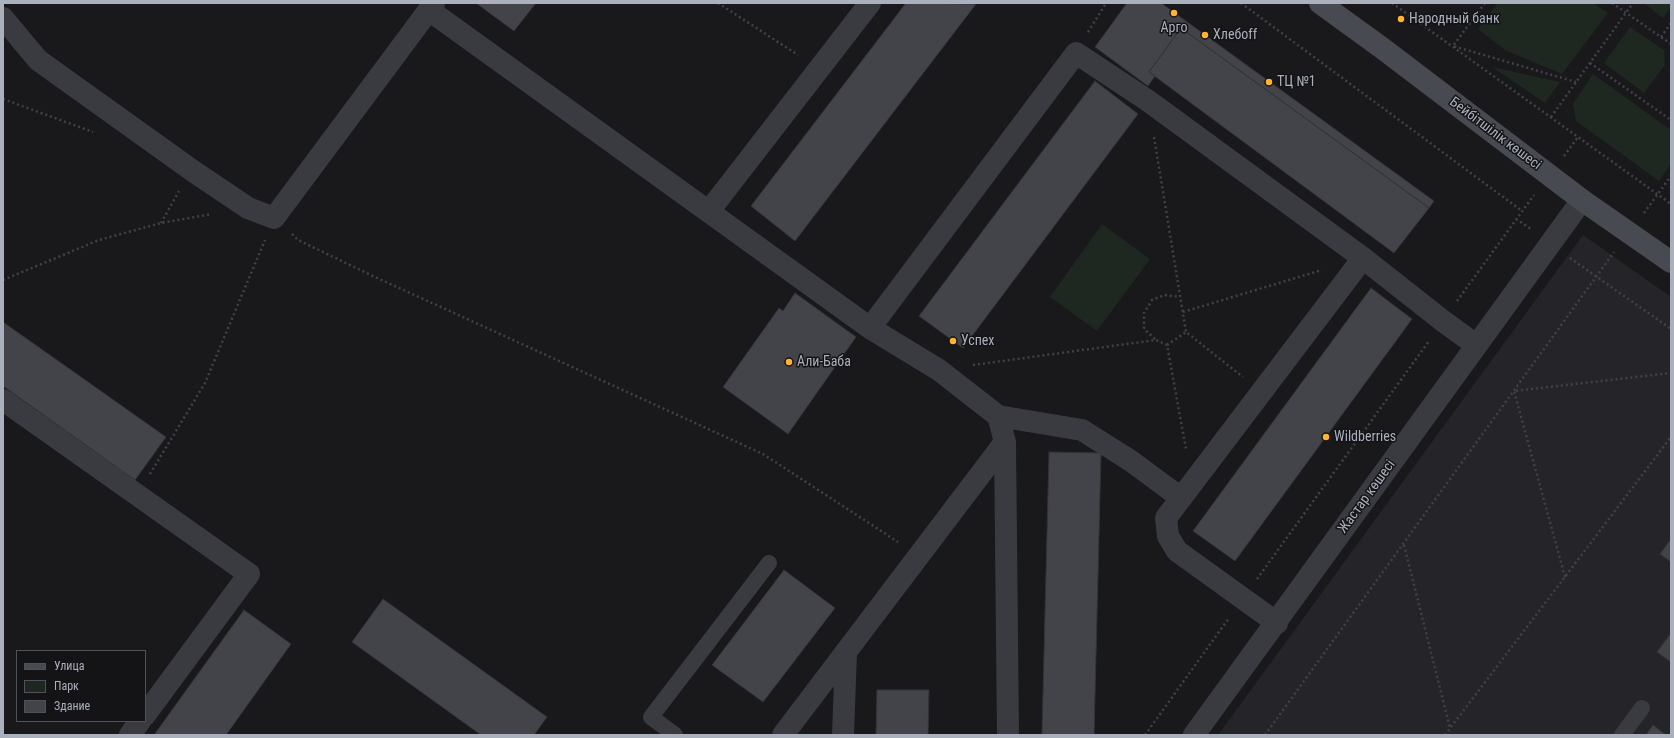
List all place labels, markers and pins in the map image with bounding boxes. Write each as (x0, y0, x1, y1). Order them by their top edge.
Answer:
marker: Арго (1169, 8, 1179, 18)
place label: Народный банк (1409, 11, 1500, 27)
marker: Народный банк (1396, 14, 1406, 24)
place label: Арго (1160, 20, 1188, 36)
place label: Хлебoff (1213, 27, 1257, 43)
marker: Хлебoff (1200, 30, 1210, 40)
place label: ТЦ №1 (1277, 74, 1316, 90)
marker: ТЦ №1 (1264, 77, 1274, 87)
place label: Успех (961, 333, 995, 349)
marker: Успех (948, 336, 958, 346)
place label: Али-Баба (797, 354, 851, 370)
marker: Али-Баба (784, 357, 794, 367)
place label: Wildberries (1334, 429, 1396, 445)
marker: Wildberries (1321, 432, 1331, 442)

